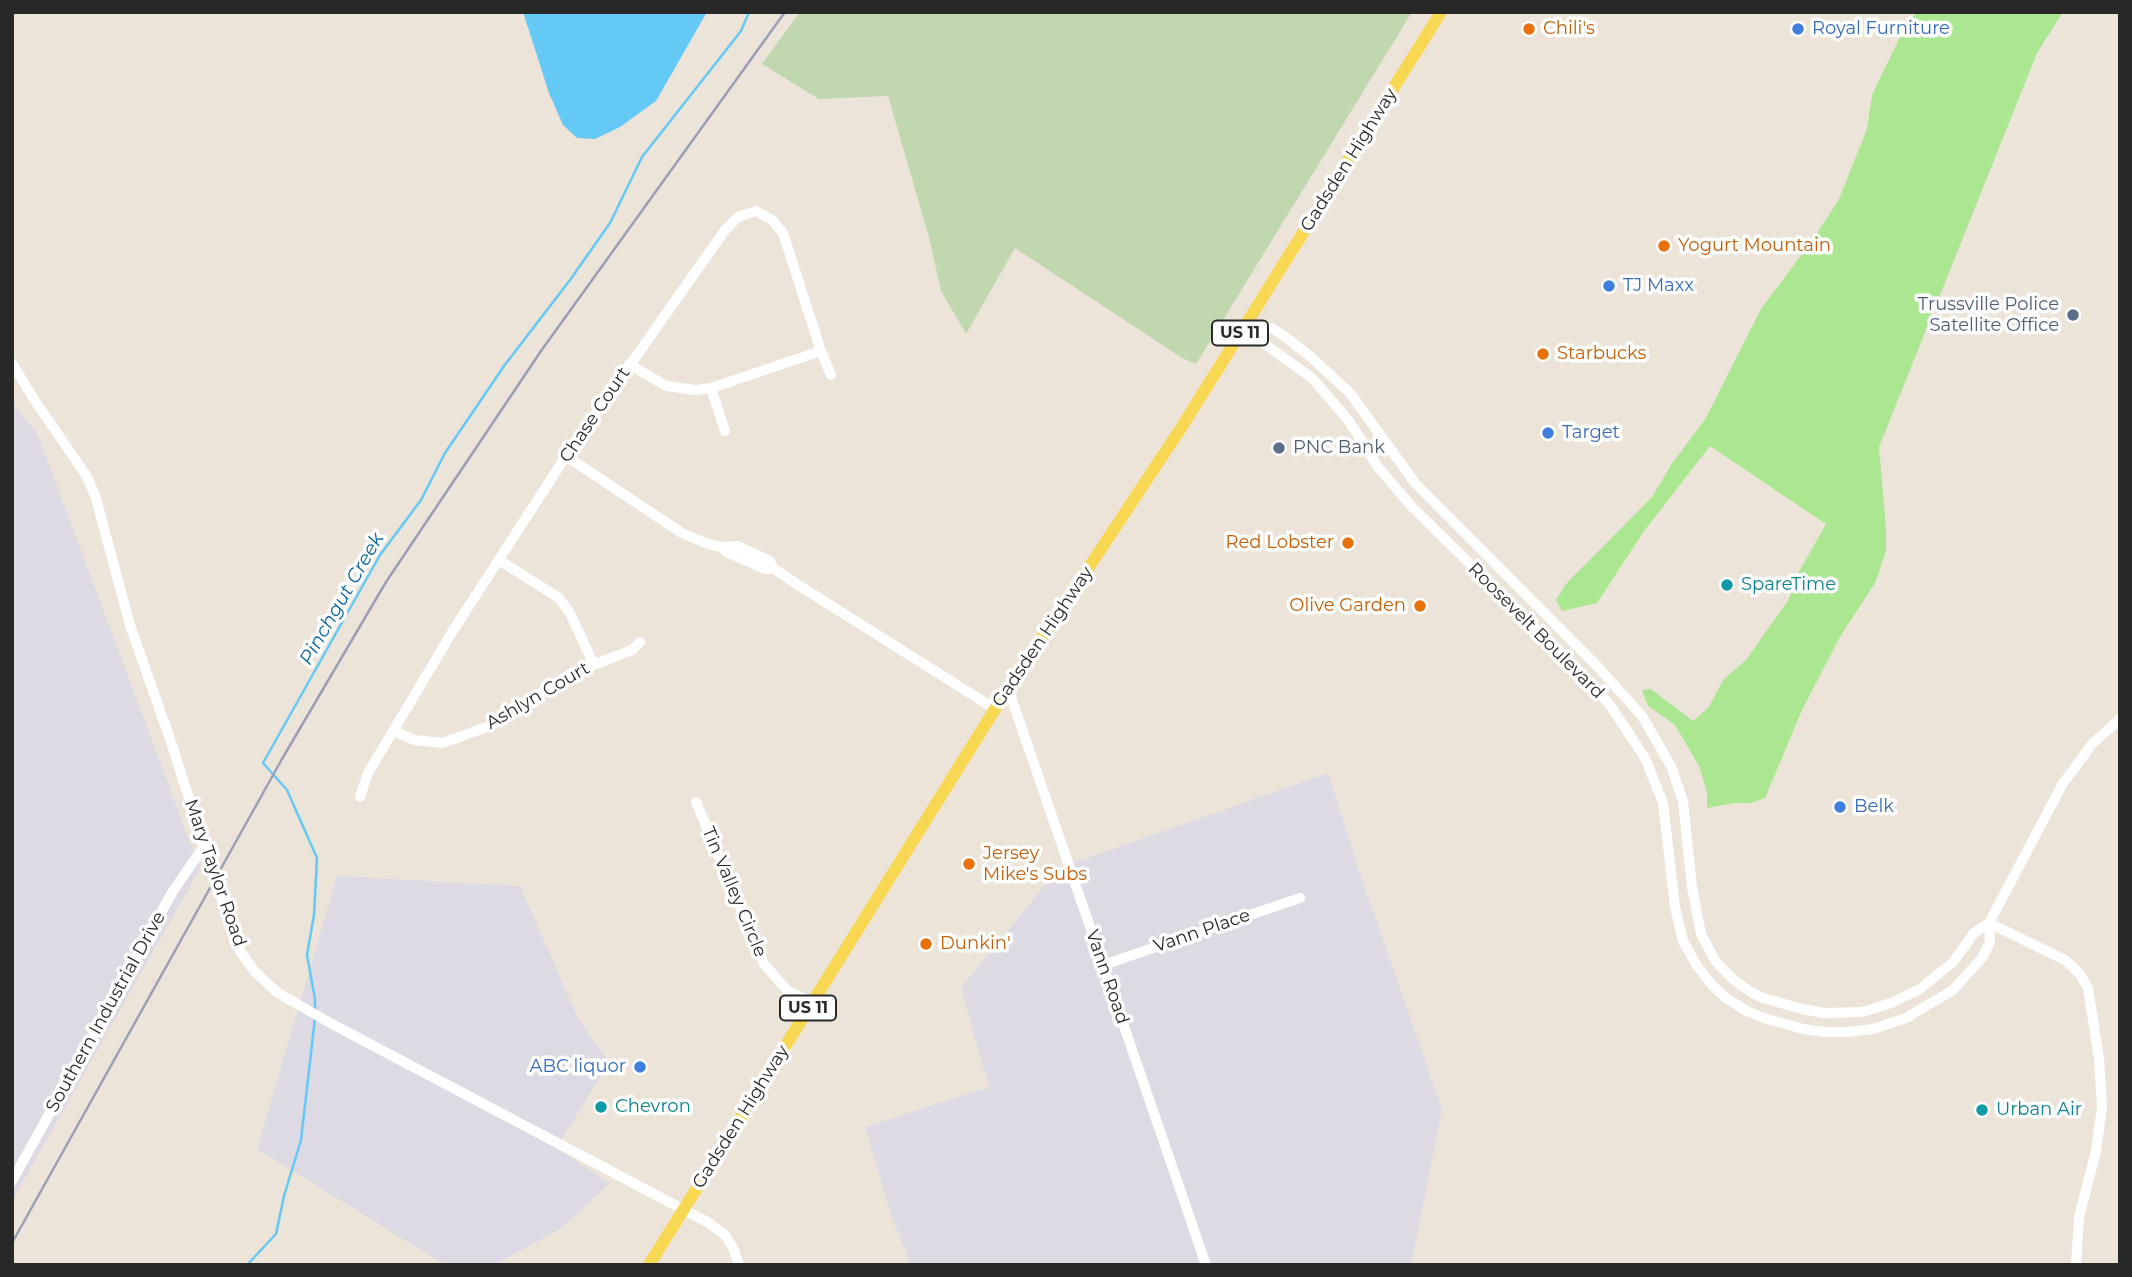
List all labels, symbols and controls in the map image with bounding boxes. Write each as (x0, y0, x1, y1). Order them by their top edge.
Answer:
place label: Chili's (1543, 18, 1595, 40)
place label: Royal Furniture (1812, 18, 1950, 40)
marker: Chili's (1521, 21, 1537, 37)
marker: Royal Furniture (1790, 21, 1806, 37)
street label: Gadsden Highway (1296, 84, 1402, 236)
place label: Yogurt Mountain (1678, 235, 1831, 257)
marker: Yogurt Mountain (1656, 238, 1672, 254)
place label: TJ Maxx (1623, 275, 1694, 297)
marker: TJ Maxx (1601, 278, 1617, 294)
place label: Trussville Police Satellite Office (1918, 294, 2059, 336)
marker: Trussville Police Satellite Office (2065, 307, 2081, 323)
road number: US 11 (1212, 320, 1268, 346)
place label: Starbucks (1557, 343, 1646, 365)
marker: Starbucks (1535, 346, 1551, 362)
street label: Chase Court (555, 363, 635, 467)
place label: Target (1562, 422, 1620, 444)
marker: Target (1540, 425, 1556, 441)
place label: PNC Bank (1293, 437, 1385, 459)
marker: PNC Bank (1271, 440, 1287, 456)
water label: Pinchgut Creek (295, 529, 389, 669)
place label: Red Lobster (1225, 532, 1334, 554)
marker: Red Lobster (1340, 535, 1356, 551)
street label: Roosevelt Boulevard (1463, 558, 1609, 704)
street label: Gadsden Highway (988, 563, 1098, 711)
place label: SpareTime (1741, 574, 1836, 596)
marker: SpareTime (1719, 577, 1735, 593)
place label: Olive Garden (1289, 595, 1406, 617)
marker: Olive Garden (1412, 598, 1428, 614)
street label: Ashlyn Court (482, 658, 594, 734)
place label: Belk (1854, 796, 1894, 818)
street label: Mary Taylor Road (180, 797, 250, 949)
marker: Belk (1832, 799, 1848, 815)
street label: Tin Valley Circle (697, 824, 771, 960)
place label: Jersey Mike's Subs (983, 843, 1087, 886)
marker: Jersey Mike's Subs (961, 856, 977, 872)
street label: Vann Place (1151, 904, 1253, 958)
street label: Southern Industrial Drive (42, 908, 170, 1116)
street label: Vann Road (1081, 927, 1133, 1027)
place label: Dunkin' (940, 933, 1011, 955)
marker: Dunkin' (918, 936, 934, 952)
road number: US 11 (780, 996, 836, 1020)
street label: Gadsden Highway (688, 1041, 794, 1193)
place label: ABC liquor (530, 1056, 626, 1078)
marker: ABC liquor (632, 1059, 648, 1075)
place label: Chevron (615, 1096, 691, 1118)
marker: Chevron (593, 1099, 609, 1115)
place label: Urban Air (1996, 1099, 2082, 1121)
marker: Urban Air (1974, 1102, 1990, 1118)

